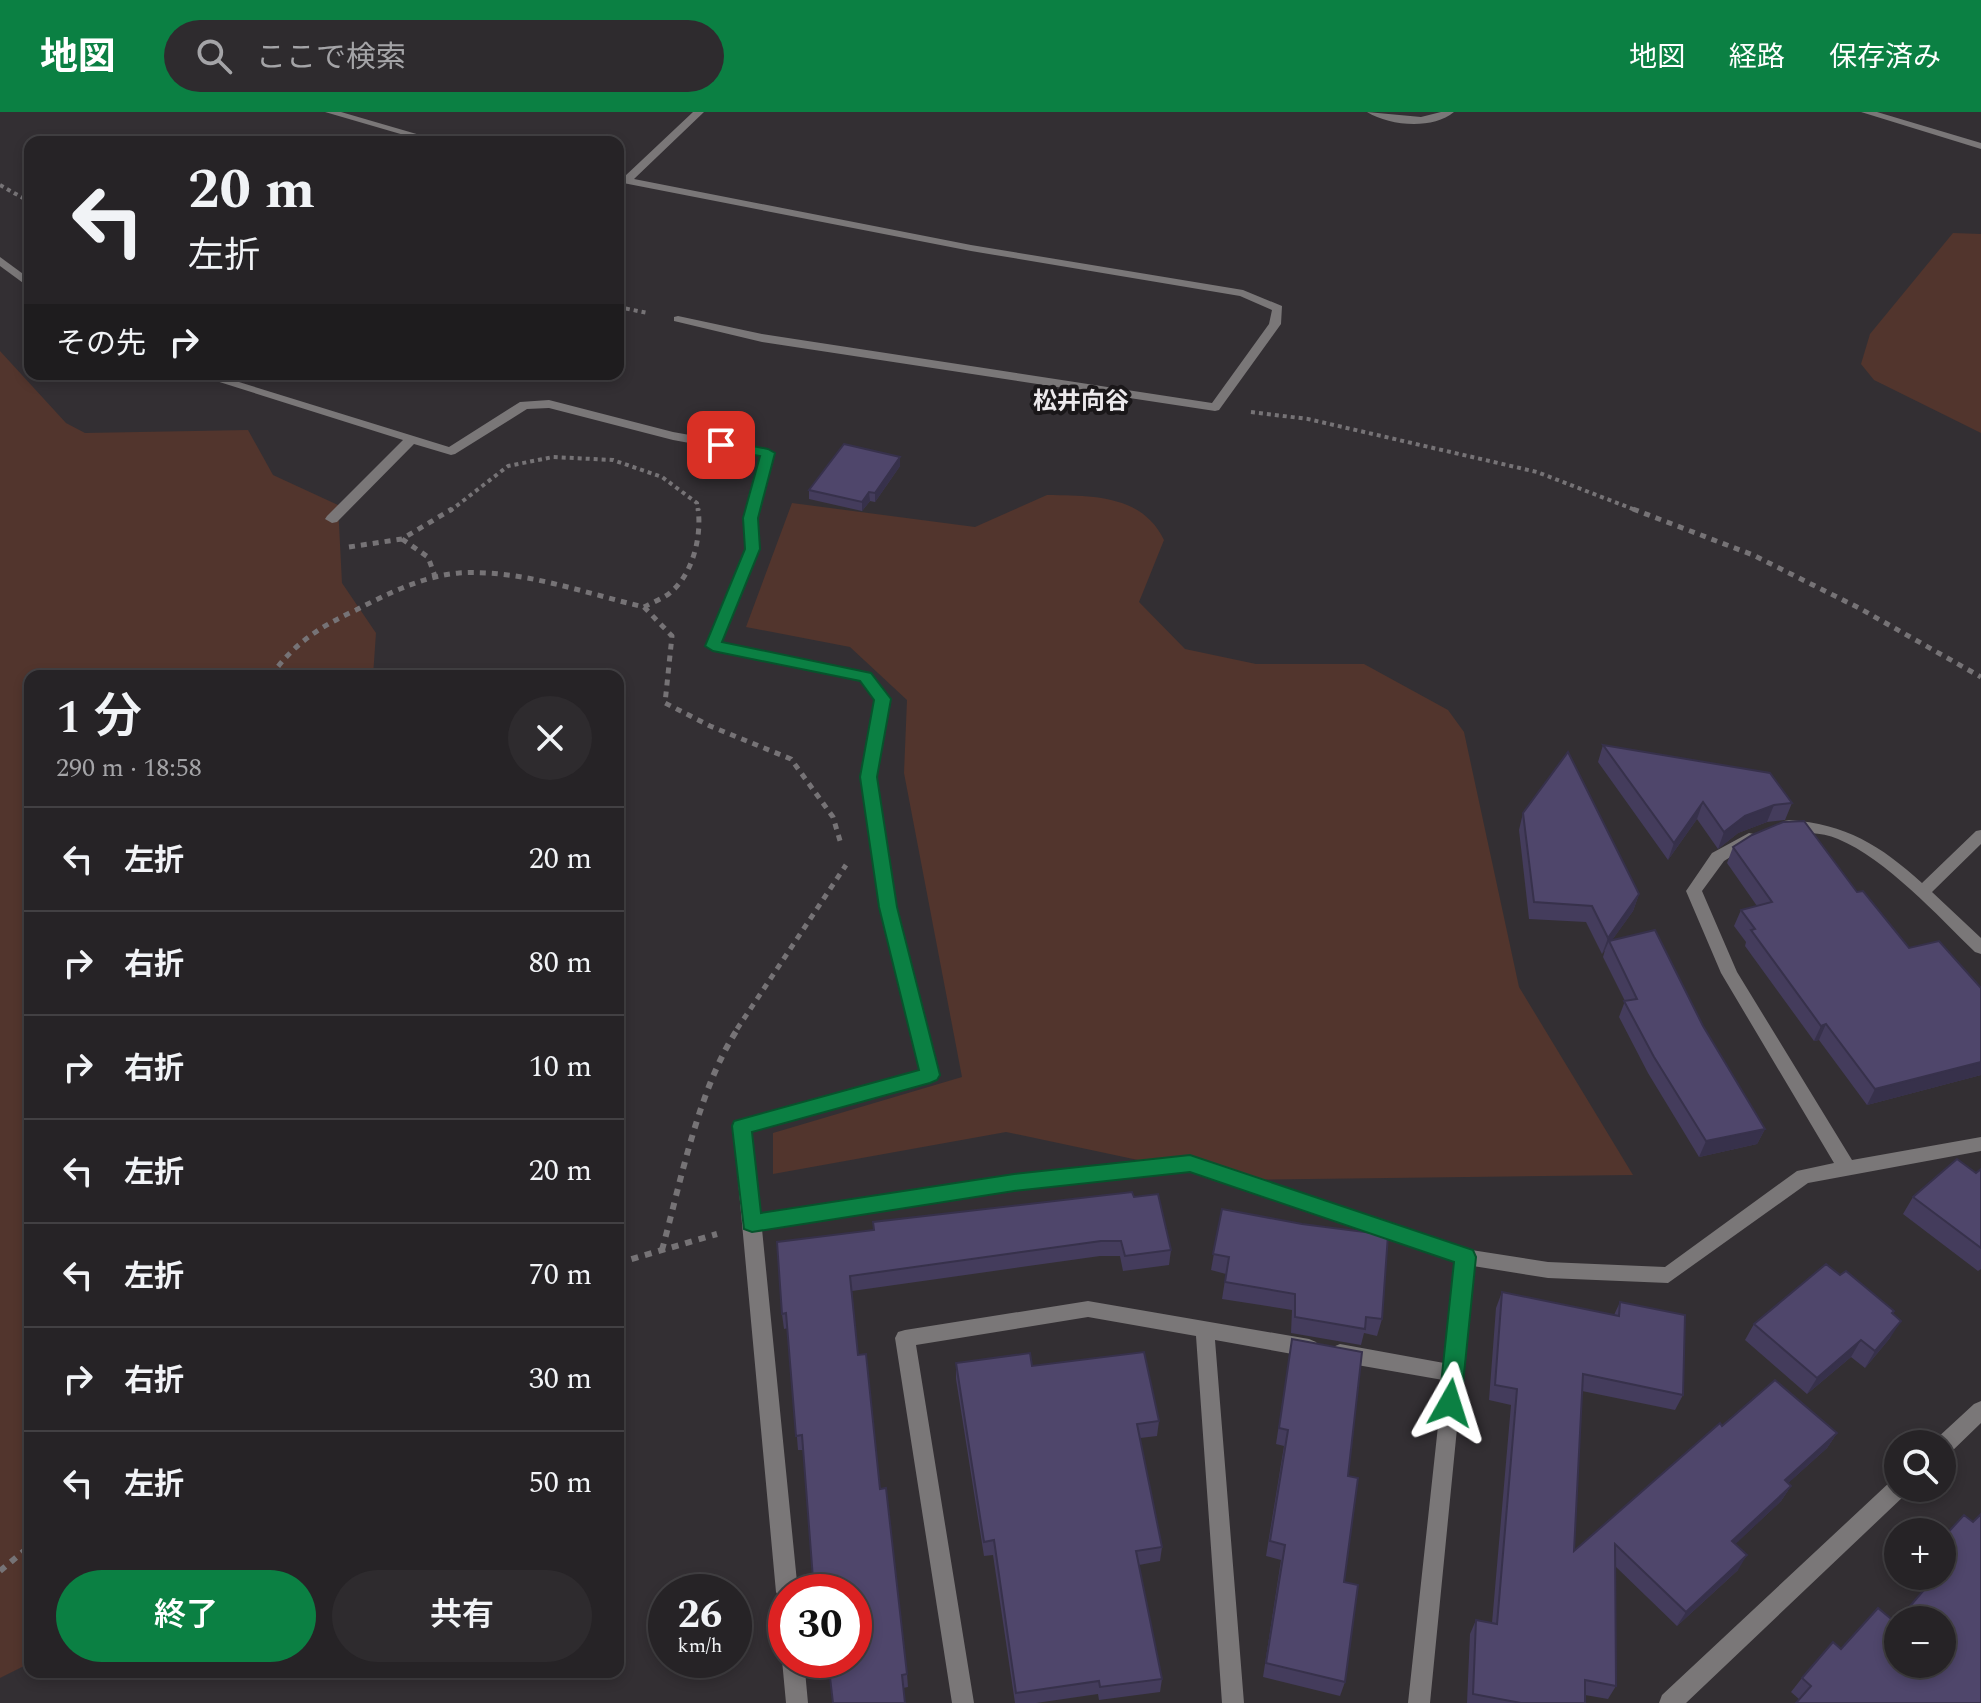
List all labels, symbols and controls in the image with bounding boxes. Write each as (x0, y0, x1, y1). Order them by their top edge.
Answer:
search box (164, 20, 724, 92)
text: 地図 (40, 29, 116, 87)
icon: search (192, 34, 236, 78)
text: ここで検索 (256, 35, 406, 81)
text: 地図 (1629, 36, 1685, 79)
text: 経路 (1729, 36, 1785, 79)
text: 保存済み (1829, 36, 1941, 79)
text: 20 m (188, 148, 315, 233)
icon: left (56, 168, 160, 272)
text: 左折 (188, 229, 260, 284)
icon: right (162, 320, 206, 364)
text: その先 (56, 321, 146, 367)
district label: 松井向谷 (1033, 384, 1129, 420)
pin (687, 411, 755, 479)
icon: arrive (699, 423, 743, 467)
text: 1 分 (56, 681, 142, 754)
button: close (508, 696, 592, 780)
text: 290 m · 18:58 (56, 748, 202, 788)
text: 20 m (529, 836, 592, 882)
icon: left (56, 837, 100, 881)
text: 左折 (124, 838, 184, 884)
text: 80 m (529, 940, 592, 986)
icon: right (56, 941, 100, 985)
text: 右折 (124, 942, 184, 988)
text: 10 m (529, 1044, 592, 1090)
icon: right (56, 1045, 100, 1089)
text: 右折 (124, 1046, 184, 1092)
text: 20 m (529, 1148, 592, 1194)
icon: left (56, 1149, 100, 1193)
text: 左折 (124, 1150, 184, 1196)
text: 70 m (529, 1252, 592, 1298)
icon: left (56, 1253, 100, 1297)
text: 左折 (124, 1254, 184, 1300)
text: 30 m (529, 1356, 592, 1402)
icon: right (56, 1357, 100, 1401)
text: 右折 (124, 1358, 184, 1404)
position arrow (1408, 1361, 1492, 1445)
map controls (1884, 1430, 1956, 1678)
button: search (1884, 1430, 1956, 1502)
text: 50 m (529, 1460, 592, 1506)
icon: left (56, 1461, 100, 1505)
text: 左折 (124, 1462, 184, 1508)
button: + (1884, 1518, 1956, 1590)
button: 終了 (56, 1570, 316, 1662)
button: 共有 (332, 1570, 592, 1662)
speed limit sign: 30 (768, 1574, 872, 1678)
text: 26 (678, 1585, 722, 1646)
button: − (1884, 1606, 1956, 1678)
text: km/h (678, 1631, 723, 1661)

